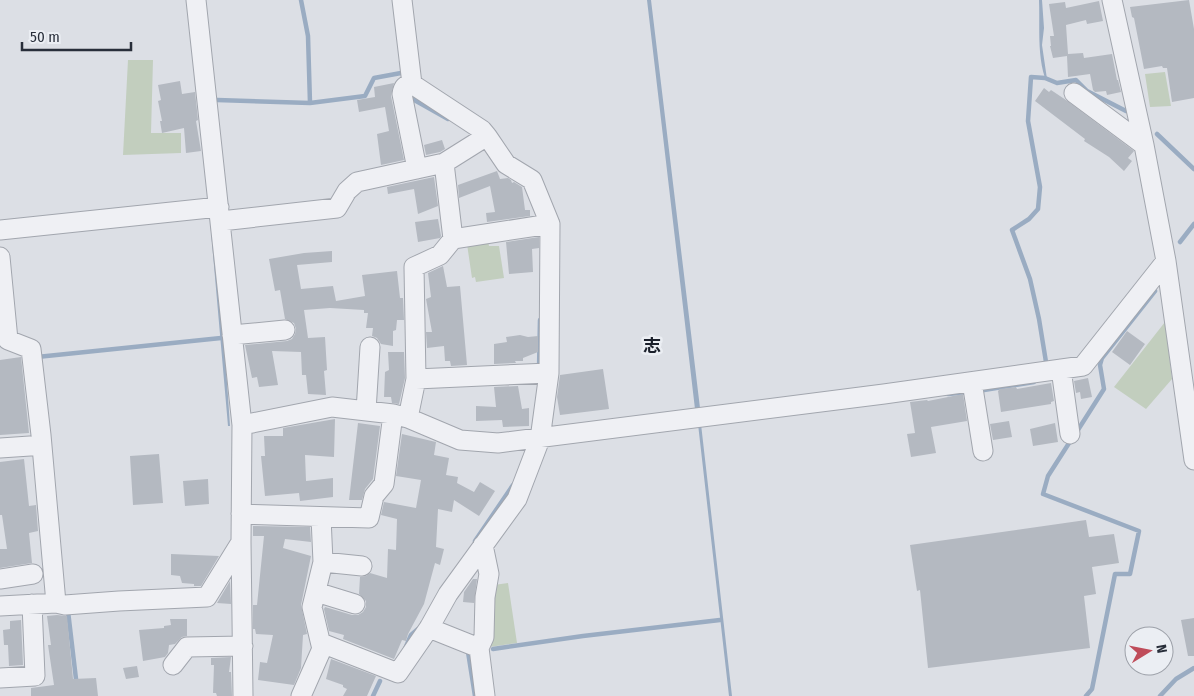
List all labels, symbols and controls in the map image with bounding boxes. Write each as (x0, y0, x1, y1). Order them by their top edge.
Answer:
scale bar (22, 20, 131, 52)
text: 50 m (30, 28, 60, 46)
district label: 志 (643, 335, 661, 357)
north arrow (1124, 626, 1174, 676)
text: N (1152, 643, 1170, 654)

